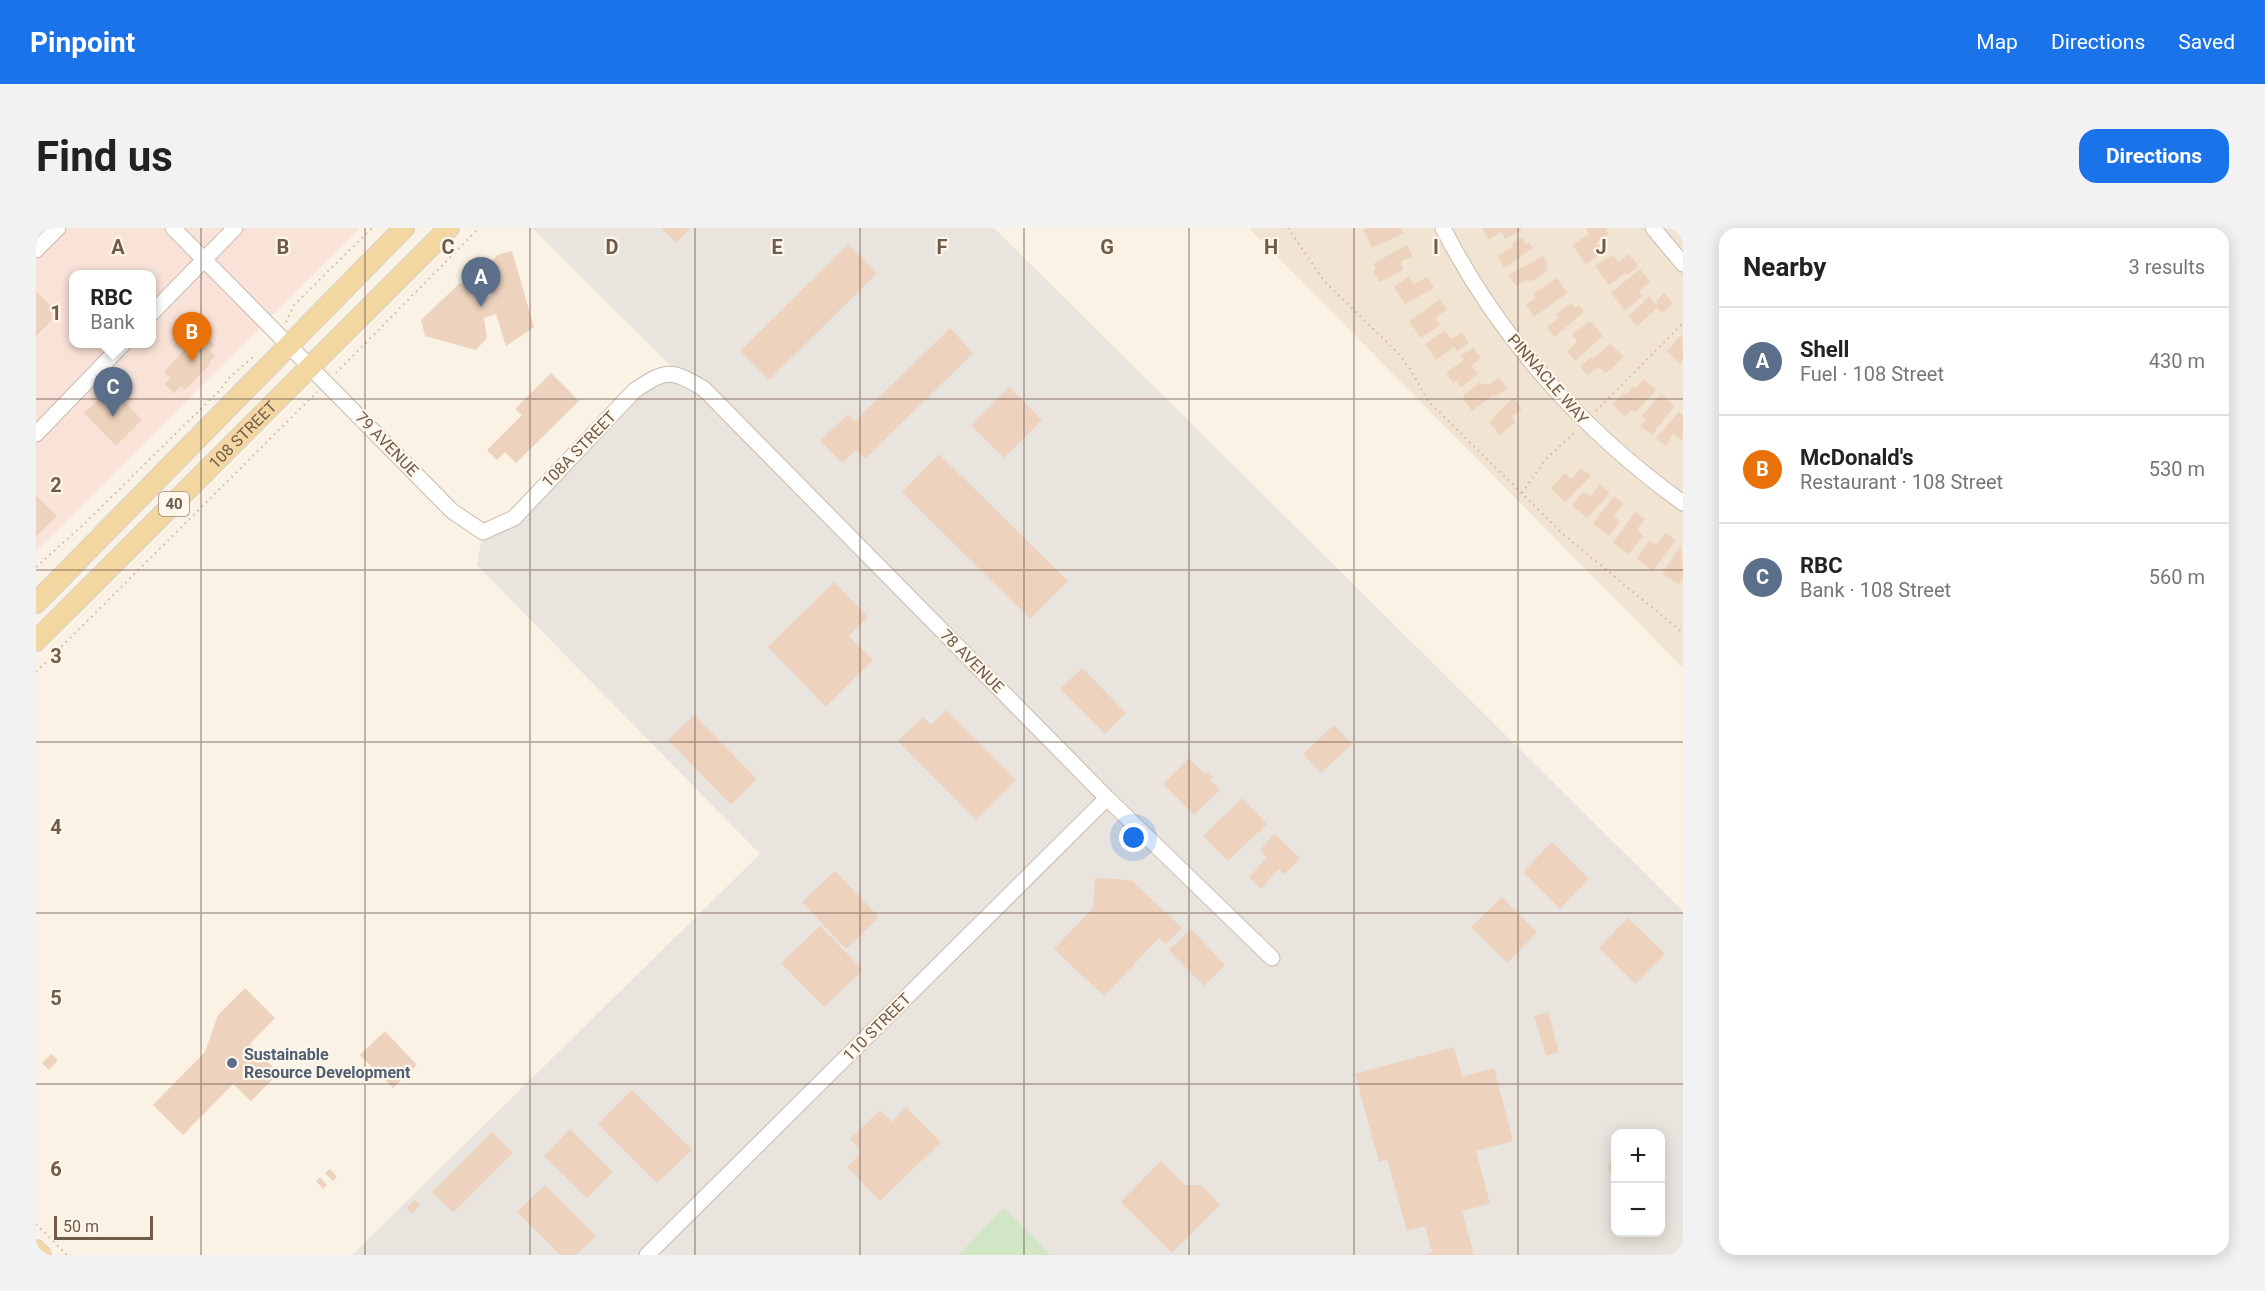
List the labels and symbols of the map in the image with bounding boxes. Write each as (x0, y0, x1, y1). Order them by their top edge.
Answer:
text: A (111, 235, 125, 259)
text: B (277, 235, 289, 259)
text: C (441, 235, 455, 259)
text: D (606, 235, 619, 259)
text: E (771, 235, 783, 259)
text: F (937, 235, 948, 259)
text: G (1100, 235, 1114, 259)
text: H (1264, 235, 1278, 259)
text: I (1433, 235, 1439, 259)
text: J (1595, 235, 1607, 259)
pin: A (462, 257, 500, 307)
text: 1 (50, 301, 62, 325)
pin: B (172, 312, 212, 362)
street label: PINNACLE WAY (1504, 330, 1593, 428)
pin: C (94, 368, 133, 417)
street label: 108 STREET (205, 396, 281, 472)
street label: 108A STREET (538, 407, 620, 491)
street label: 79 AVENUE (352, 408, 422, 480)
text: 2 (50, 473, 62, 497)
road number: 40 (159, 492, 189, 516)
street label: 78 AVENUE (936, 625, 1008, 697)
text: 3 (50, 644, 62, 668)
text: 4 (50, 815, 62, 839)
your location (1119, 823, 1148, 852)
text: 5 (50, 986, 62, 1010)
street label: 110 STREET (839, 989, 915, 1065)
place label: Sustainable Resource Development (244, 1045, 411, 1082)
marker: Sustainable Resource Development (225, 1056, 239, 1070)
text: 6 (50, 1157, 62, 1181)
scale bar (54, 1213, 153, 1240)

